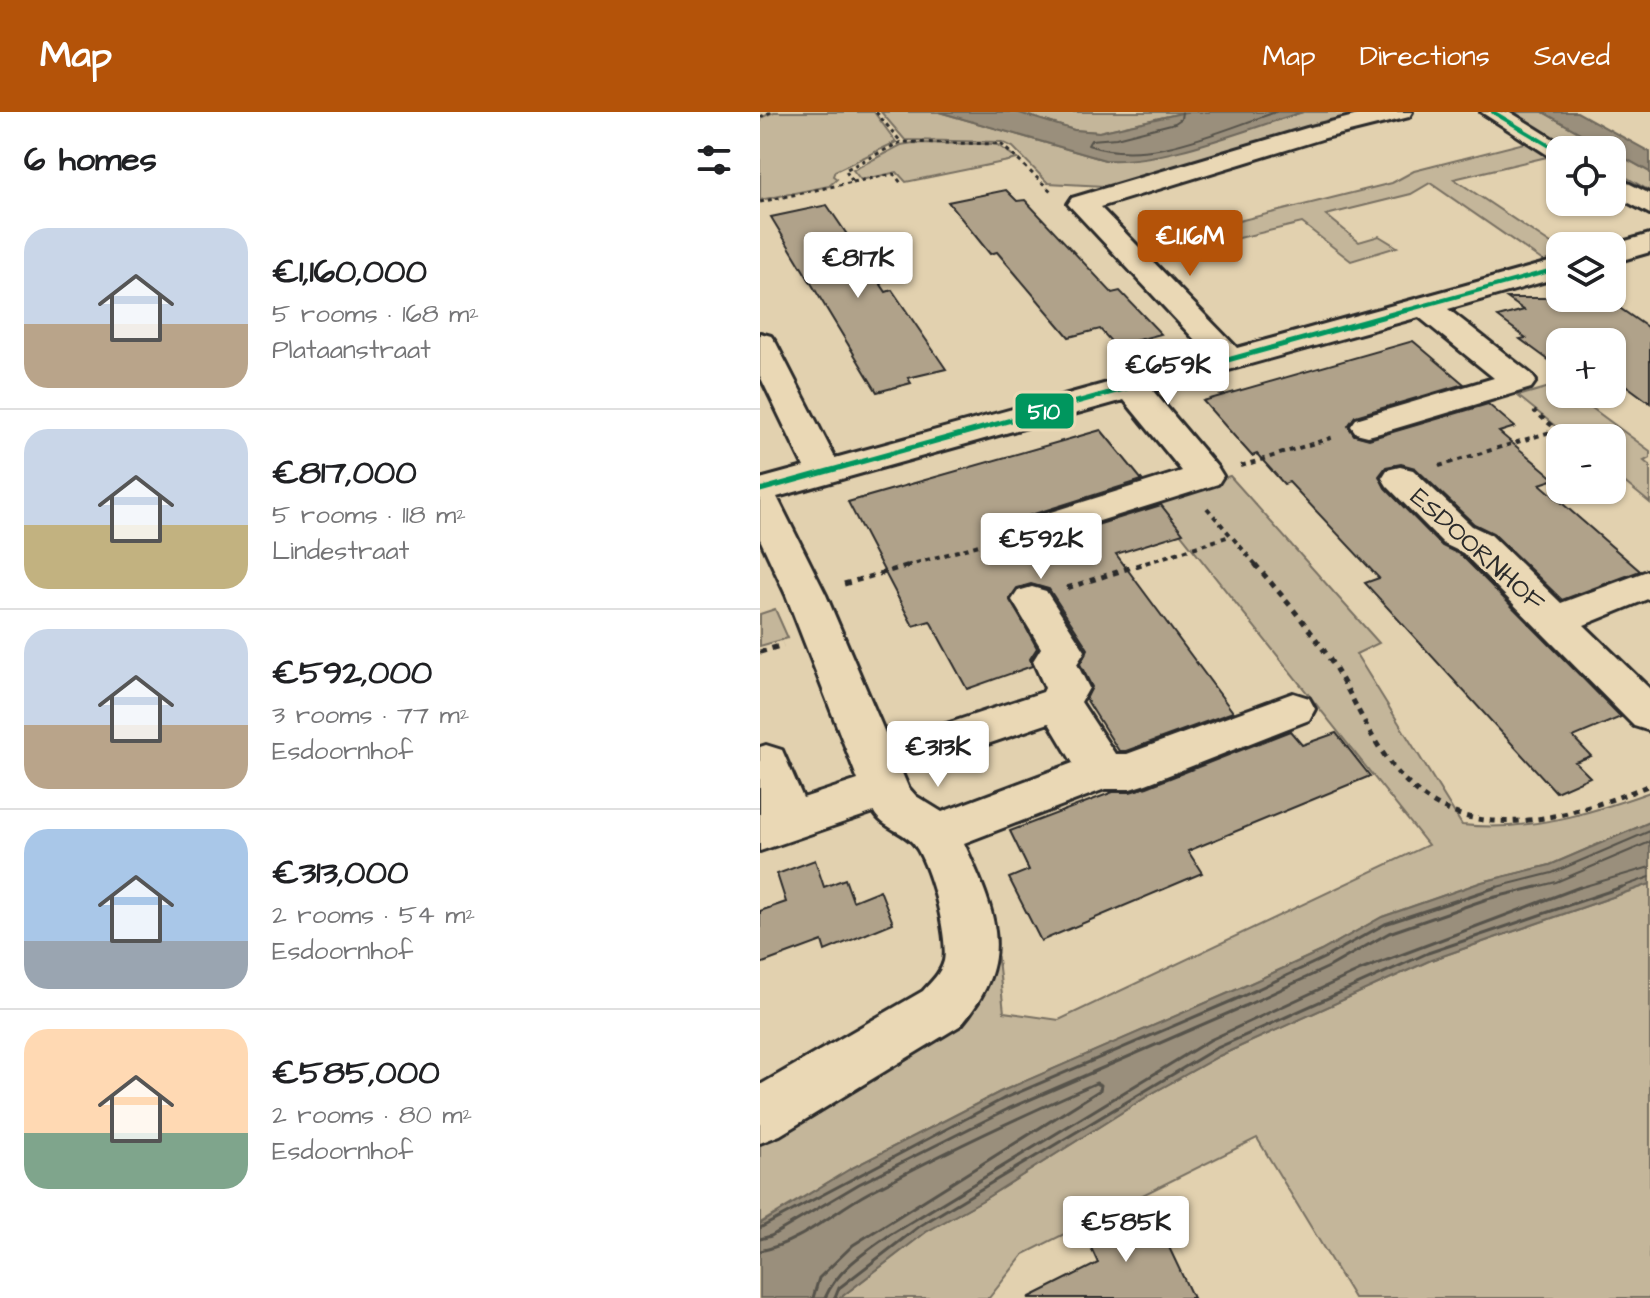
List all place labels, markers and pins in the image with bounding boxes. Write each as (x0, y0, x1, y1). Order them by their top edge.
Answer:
pin: €1.16M (1125, 210, 1255, 278)
pin: €817K (802, 232, 914, 300)
pin: €659K (1112, 339, 1224, 407)
pin: €592K (985, 513, 1097, 581)
pin: €313K (882, 721, 994, 789)
pin: €585K (1070, 1196, 1182, 1264)

